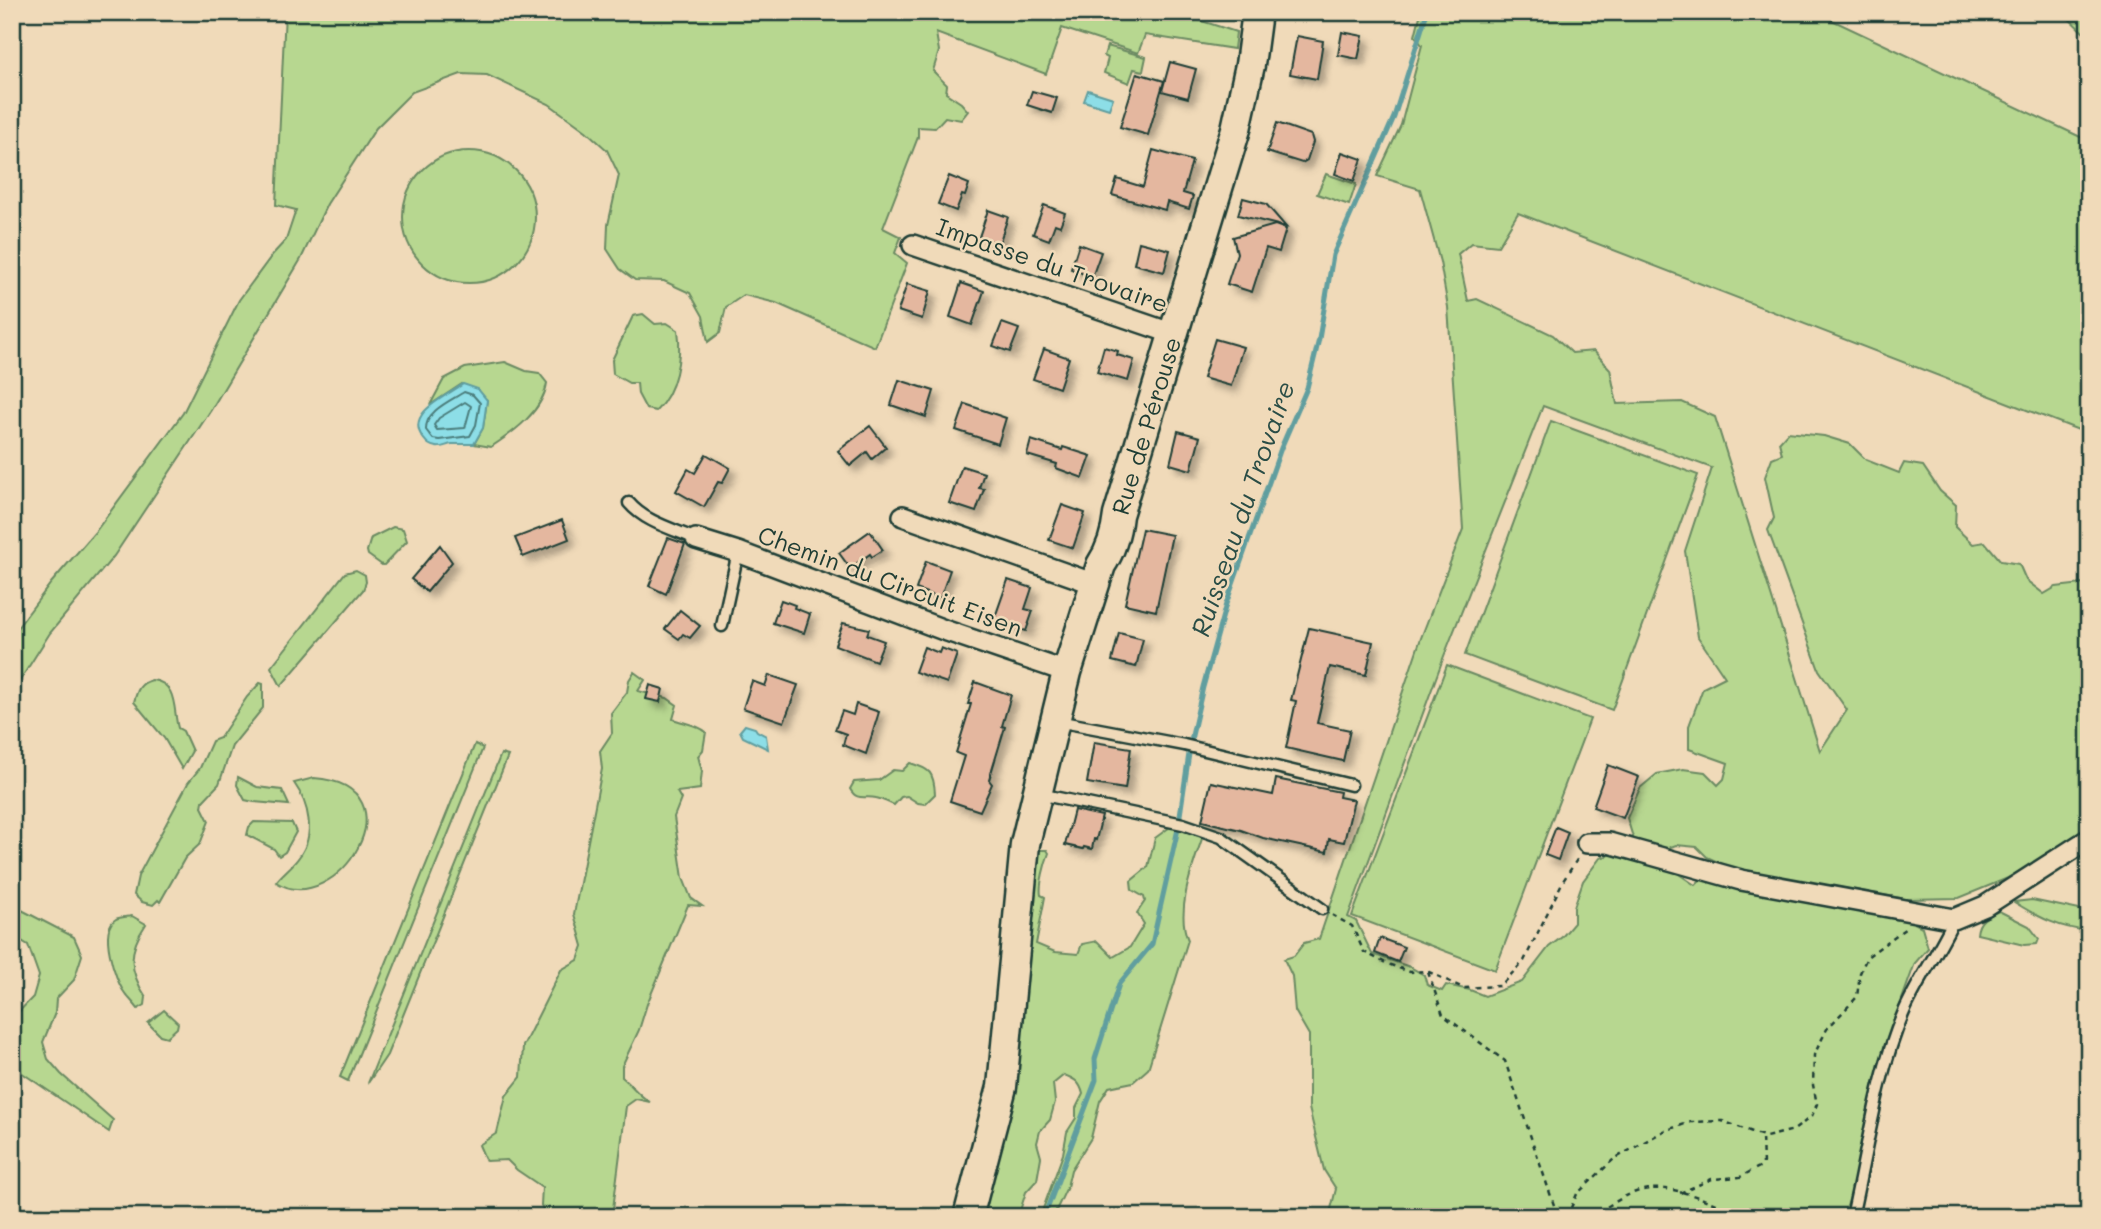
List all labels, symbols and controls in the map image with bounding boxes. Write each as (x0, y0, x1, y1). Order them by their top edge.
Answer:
street label: Impasse du Trovaire (933, 210, 1172, 319)
street label: Rue de Pérouse (1104, 333, 1187, 518)
water label: Ruisseau du Trovaire (1182, 376, 1302, 641)
street label: Chemin du Circuit Eisen (754, 518, 1027, 643)

